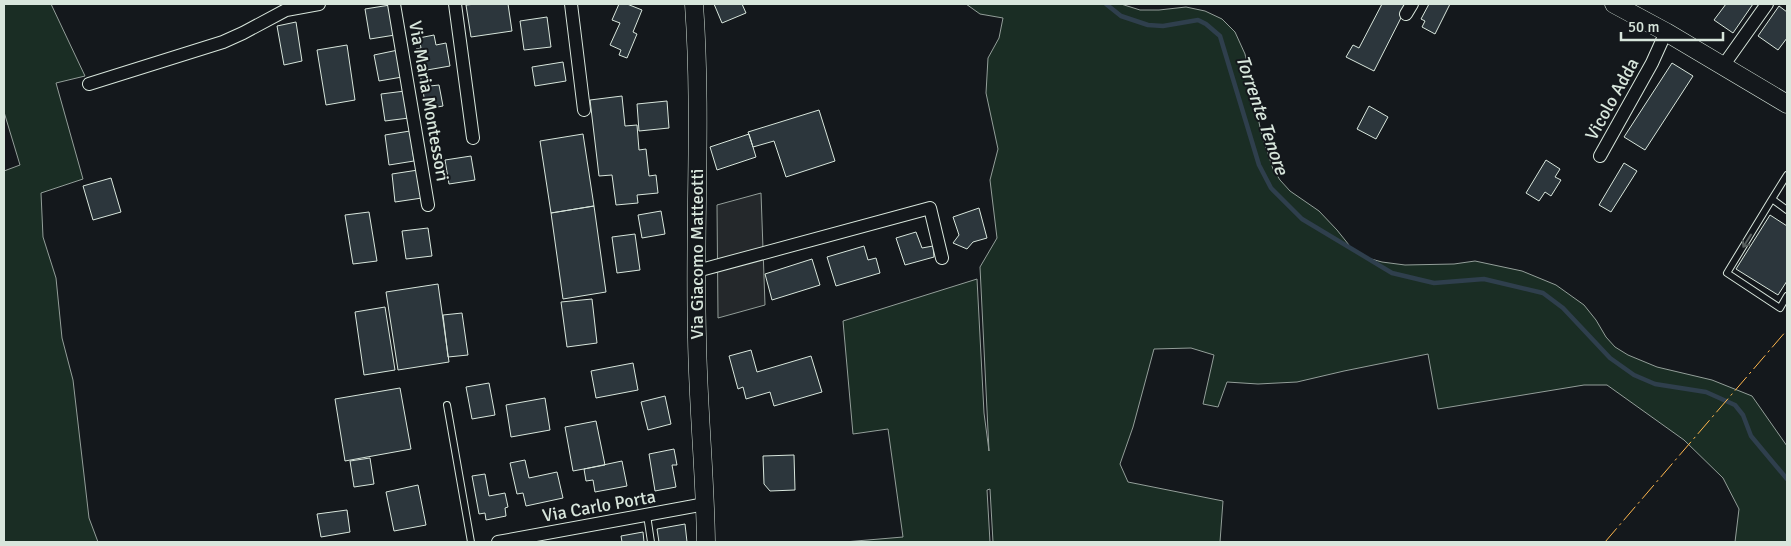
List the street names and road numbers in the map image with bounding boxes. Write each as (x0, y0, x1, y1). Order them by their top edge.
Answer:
street label: Via Maria Montessori (404, 19, 454, 183)
street label: Vicolo Adda (1580, 54, 1644, 144)
street label: Via Giacomo Matteotti (686, 169, 708, 339)
street label: Via Carlo Porta (541, 485, 657, 527)

